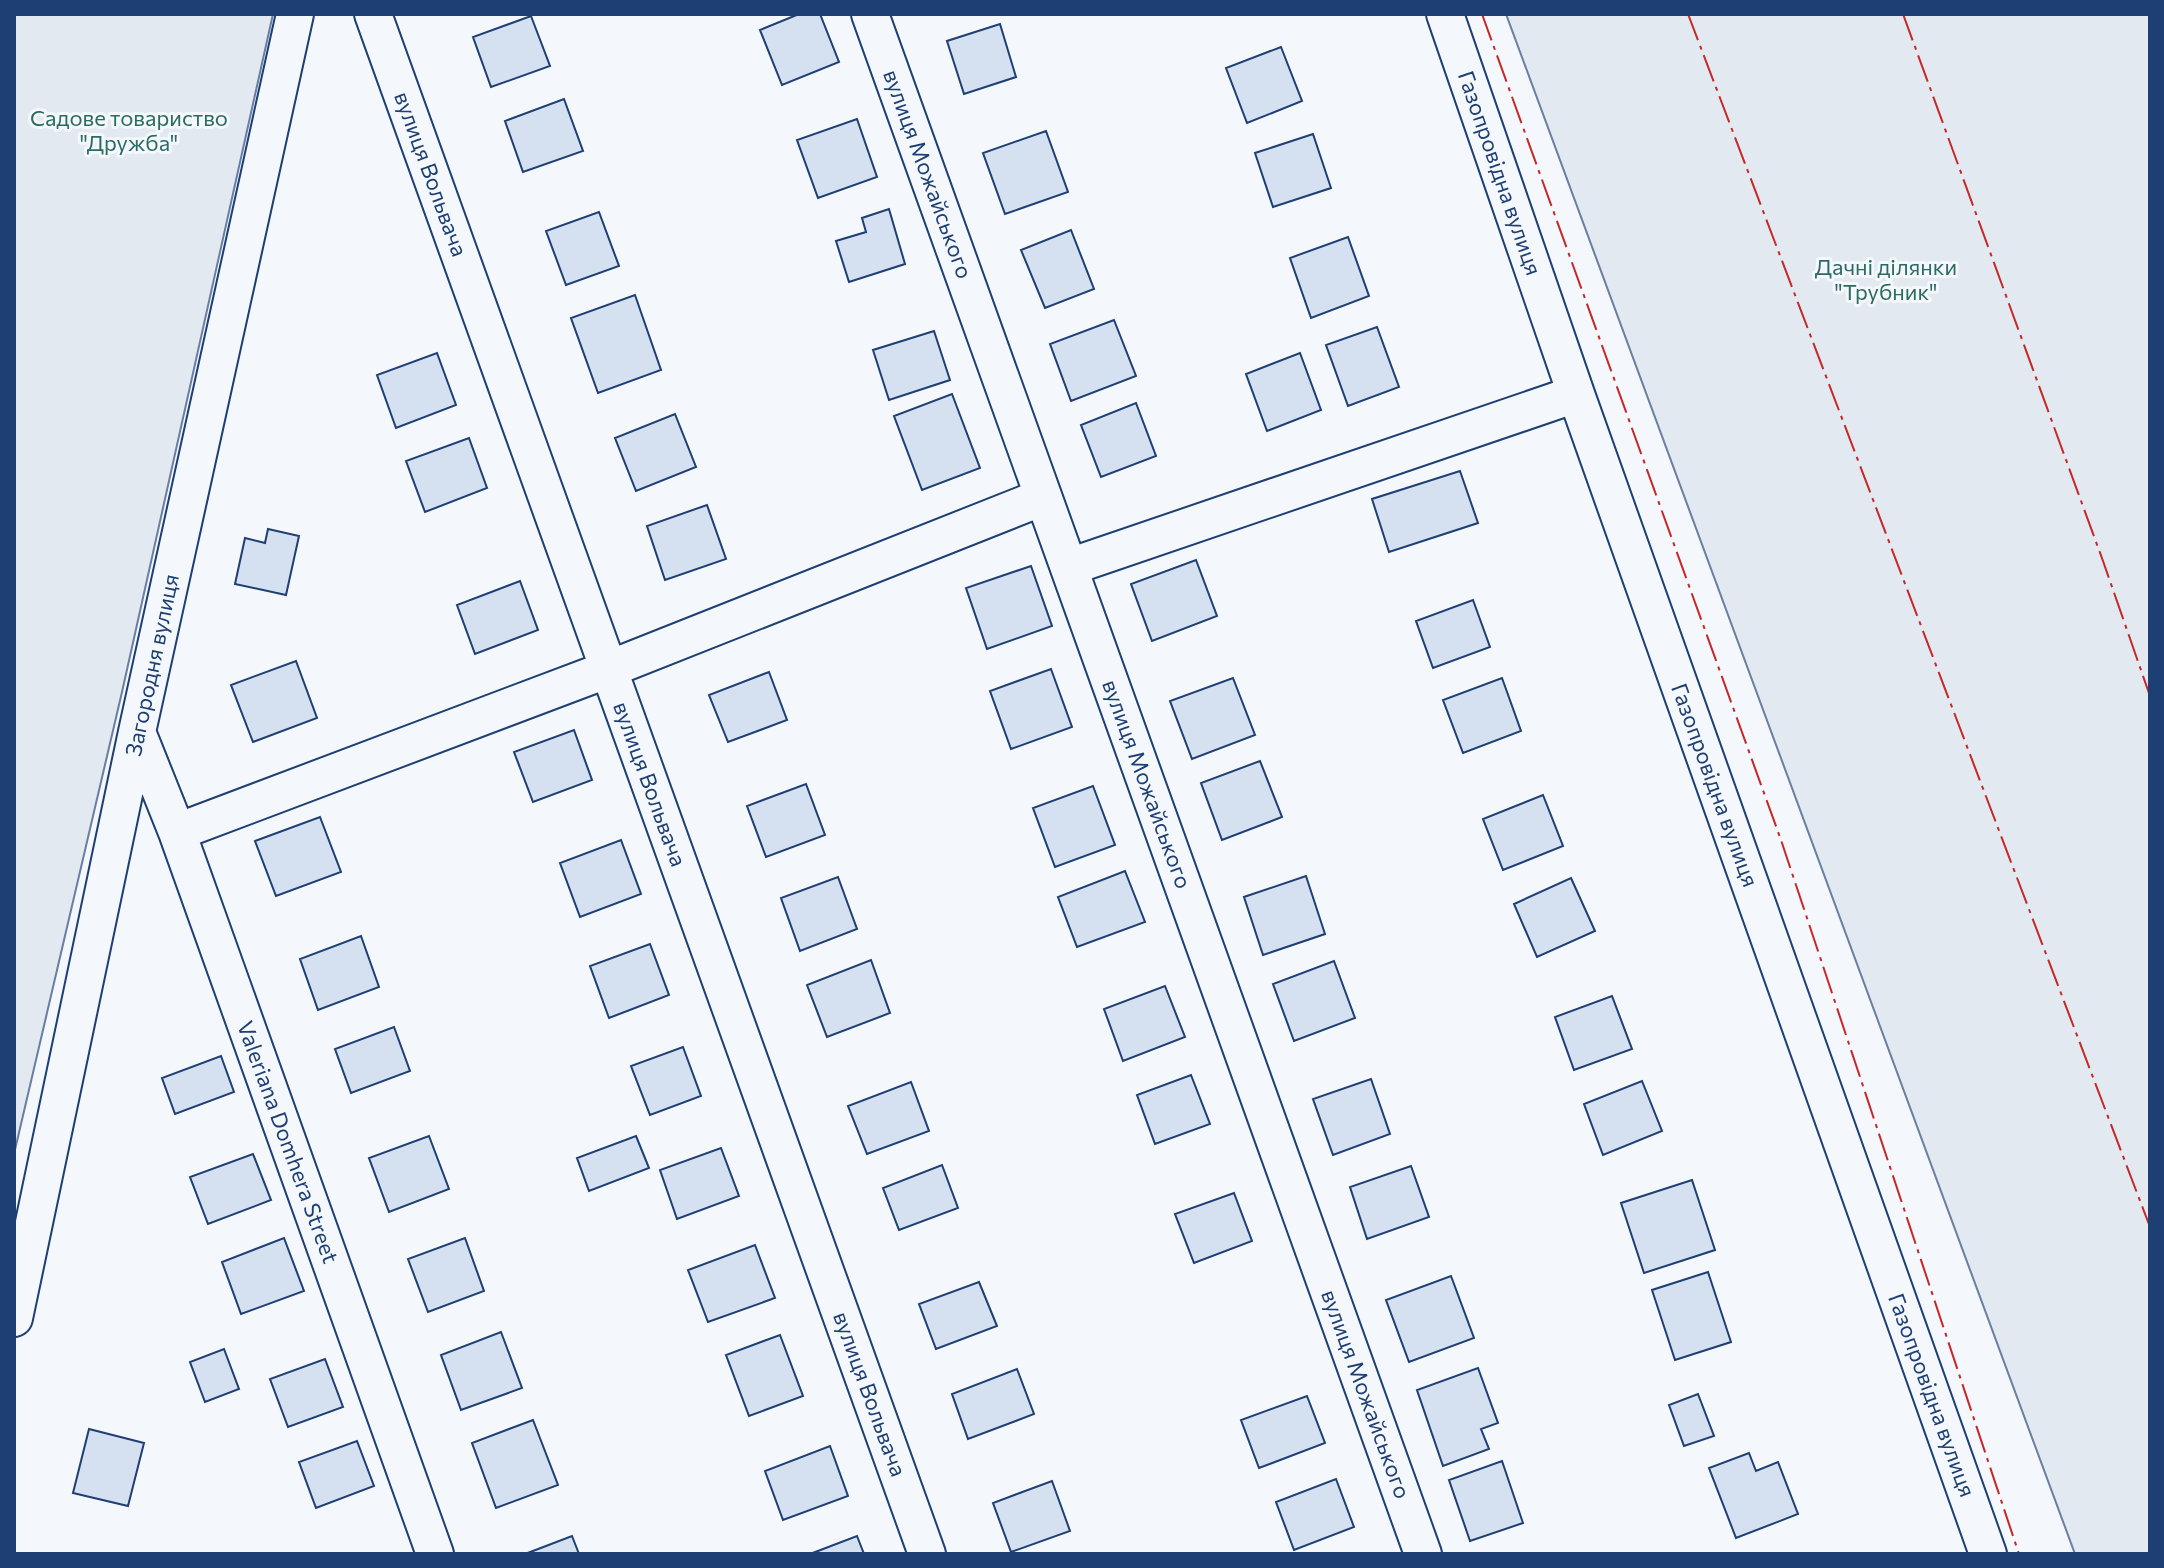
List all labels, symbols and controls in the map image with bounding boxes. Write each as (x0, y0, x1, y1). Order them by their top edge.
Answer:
street label: вулиця Можайського (878, 66, 979, 282)
street label: Газопровідна вулиця (1453, 67, 1548, 279)
street label: вулиця Вольвача (389, 88, 474, 260)
park label: Садове товариство "Дружба" (30, 104, 228, 156)
park label: Дачні ділянки "Трубник" (1815, 253, 1957, 305)
street label: Загородня вулиця (119, 571, 184, 758)
street label: вулиця Можайського (1097, 676, 1198, 892)
street label: Газопровідна вулиця (1666, 679, 1765, 890)
street label: вулиця Вольвача (608, 698, 693, 870)
street label: Valeriana Domhera Street (232, 1017, 345, 1267)
street label: вулиця Можайського (1316, 1286, 1417, 1502)
street label: Газопровідна вулиця (1883, 1289, 1982, 1500)
street label: вулиця Вольвача (828, 1308, 913, 1480)

